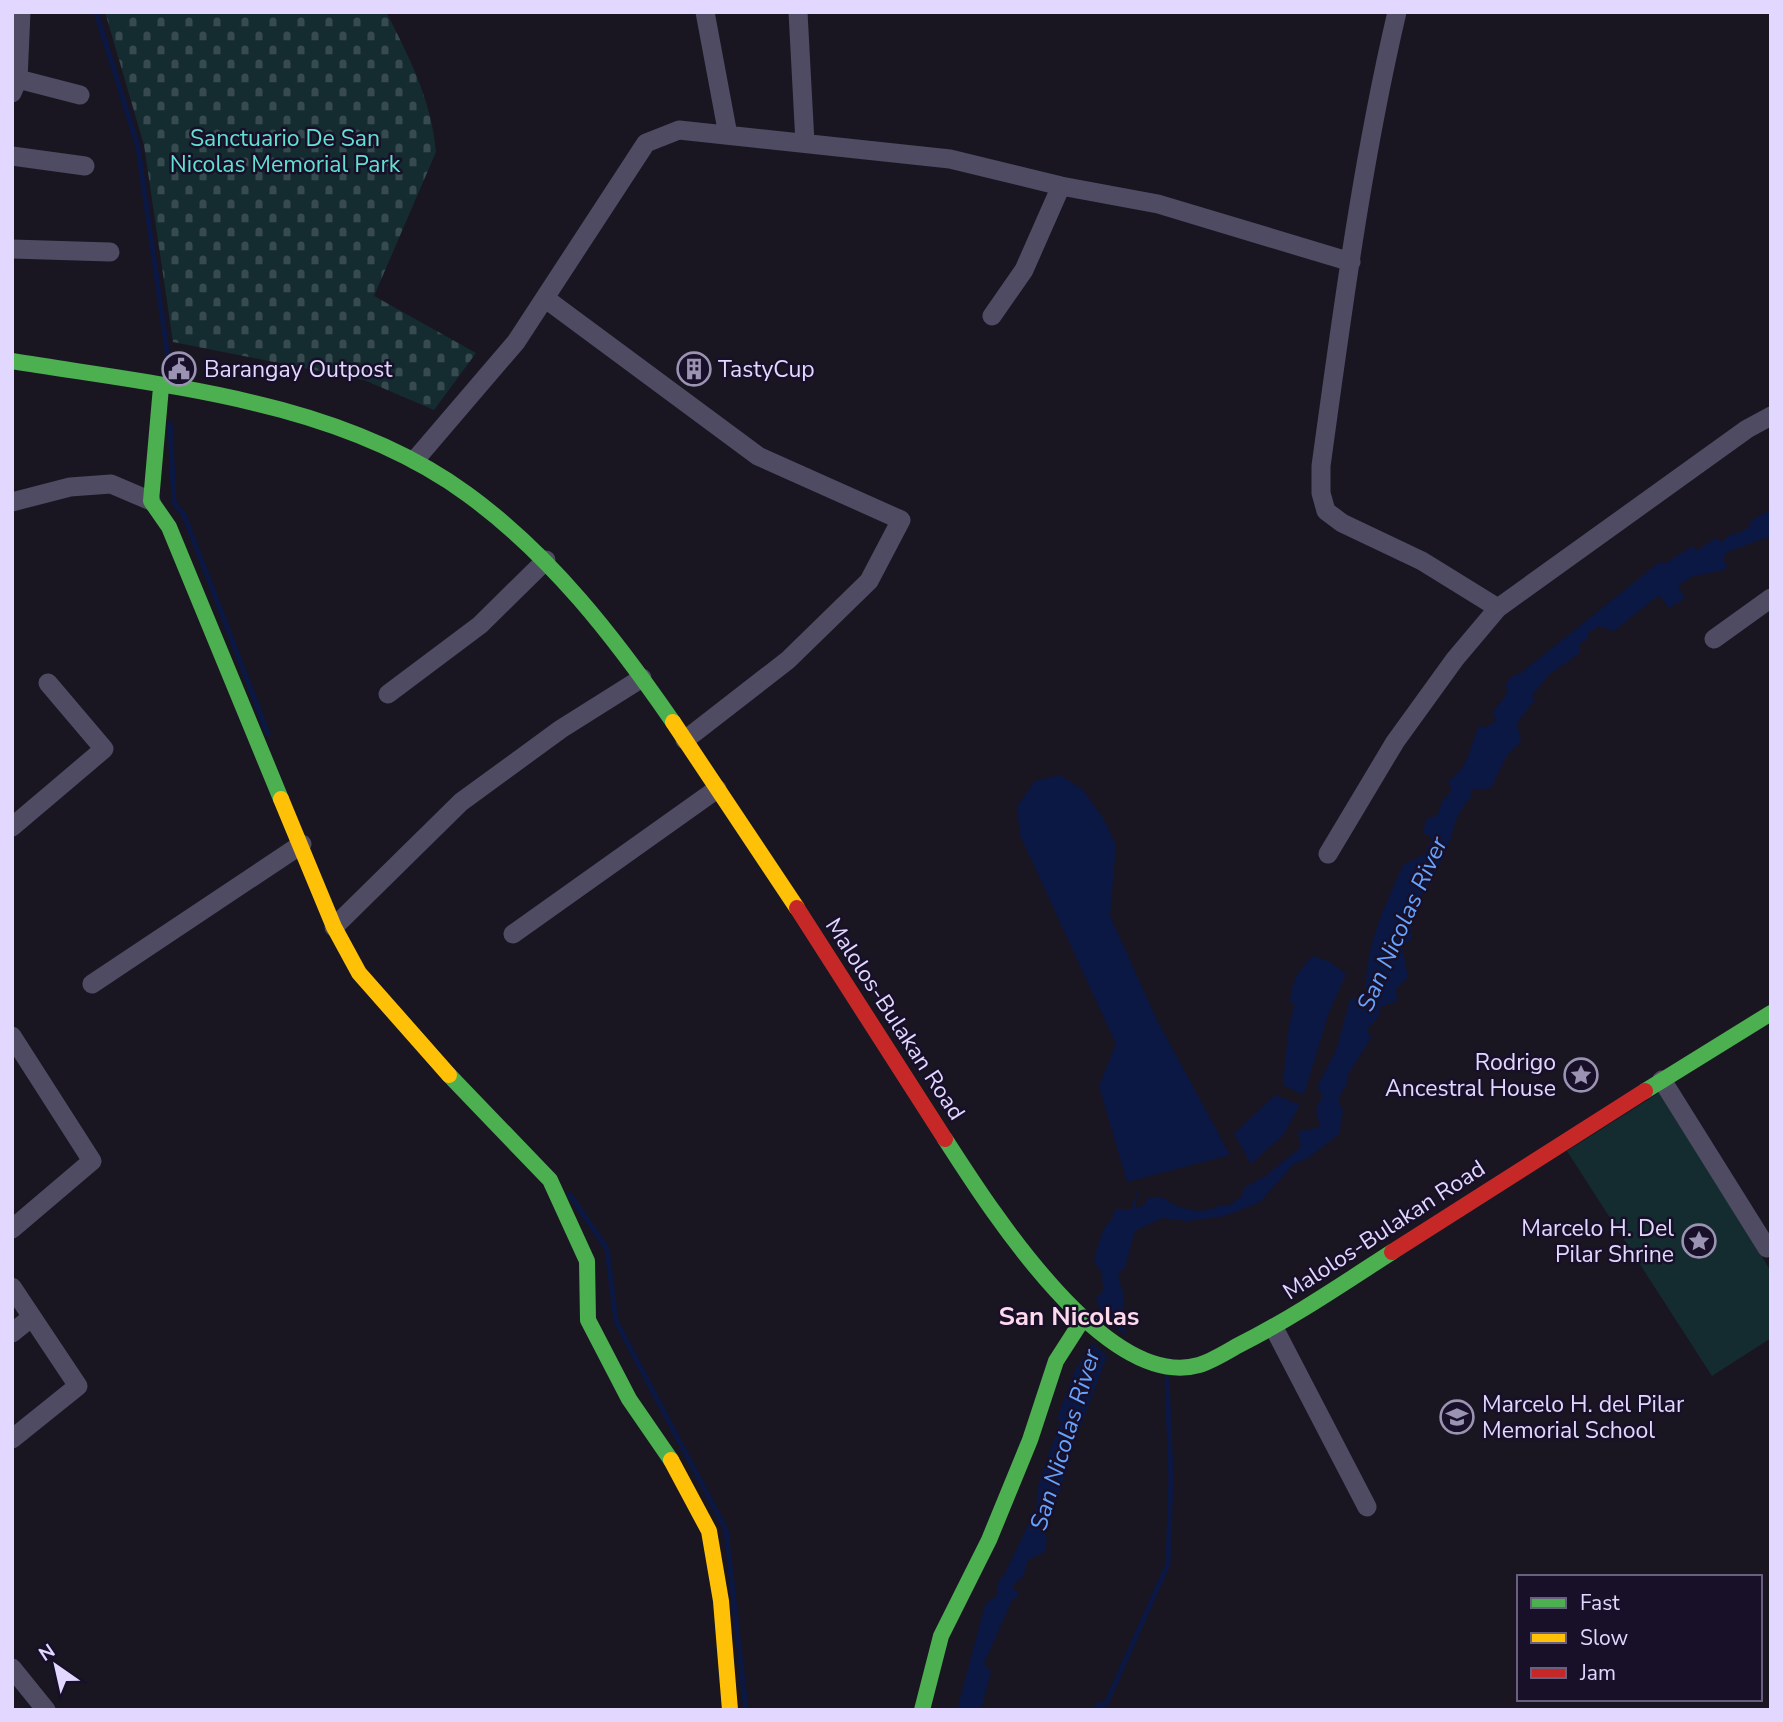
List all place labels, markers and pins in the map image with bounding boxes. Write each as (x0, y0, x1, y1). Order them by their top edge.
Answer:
public building icon: Barangay Outpost (160, 350, 198, 388)
building icon: TastyCup (675, 350, 713, 388)
place label: Barangay Outpost (204, 354, 393, 385)
place label: TastyCup (718, 354, 815, 385)
place label: Rodrigo Ancestral House (1385, 1047, 1556, 1104)
place icon: Rodrigo Ancestral House (1562, 1056, 1600, 1094)
place label: Marcelo H. Del Pilar Shrine (1521, 1213, 1674, 1270)
place icon: Marcelo H. Del Pilar Shrine (1680, 1222, 1718, 1260)
place label: Marcelo H. del Pilar Memorial School (1482, 1389, 1685, 1446)
school or university icon: Marcelo H. del Pilar Memorial School (1438, 1398, 1476, 1436)

